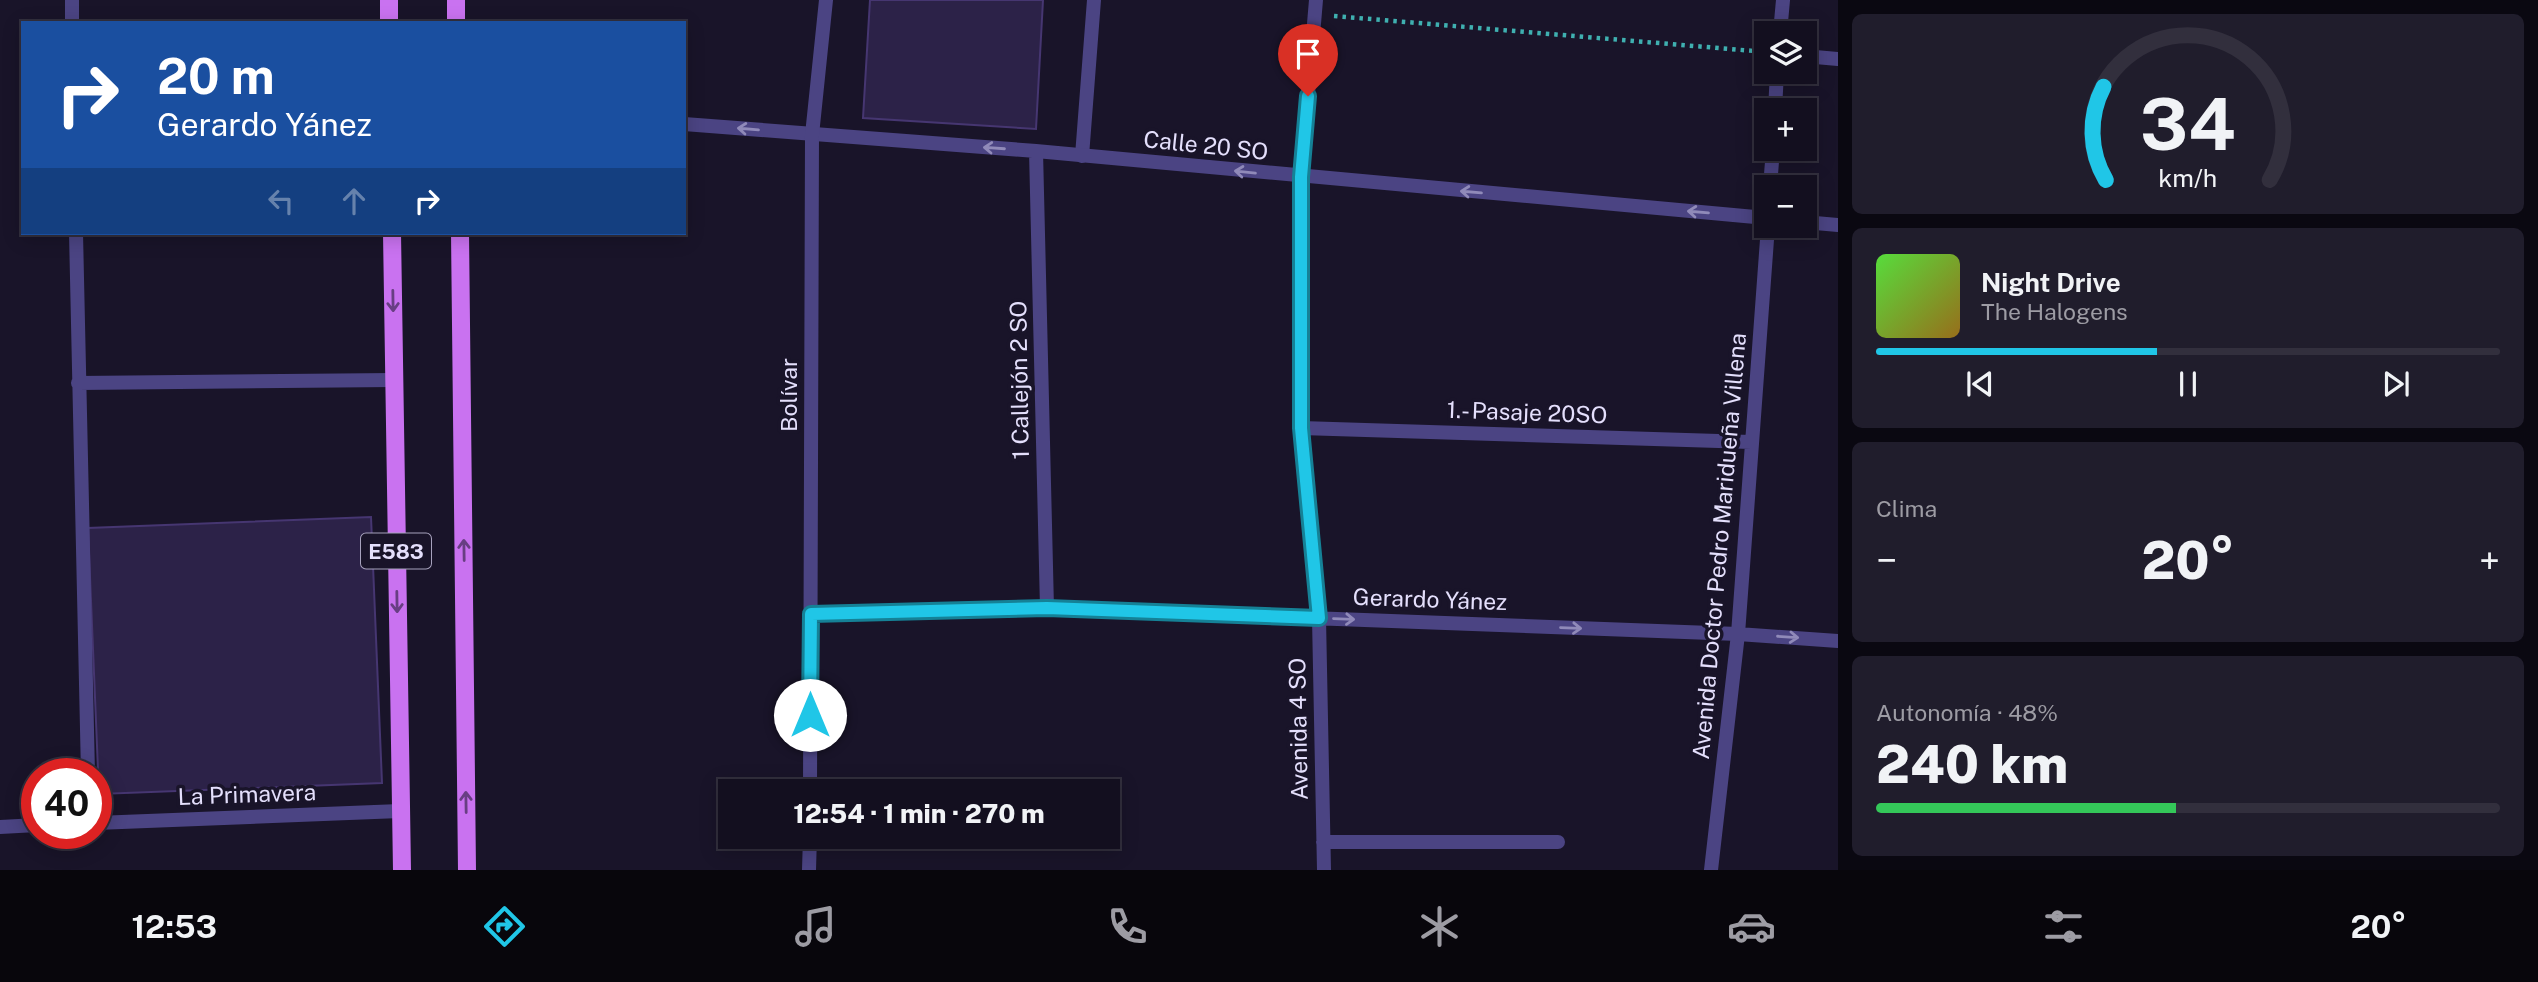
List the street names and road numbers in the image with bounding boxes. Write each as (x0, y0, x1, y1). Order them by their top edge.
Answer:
street label: Calle 20 SO (1142, 125, 1270, 165)
street label: 1 Callejón 2 SO (1004, 300, 1034, 460)
street label: Avenida Doctor Pedro Maridueña Villena (1687, 332, 1751, 760)
street label: Bolívar (775, 358, 802, 432)
street label: 1.- Pasaje 20SO (1446, 396, 1608, 428)
road number: E583 (361, 534, 431, 568)
street label: Gerardo Yánez (1352, 583, 1508, 615)
street label: Avenida 4 SO (1283, 658, 1313, 800)
street label: La Primavera (177, 778, 317, 810)

